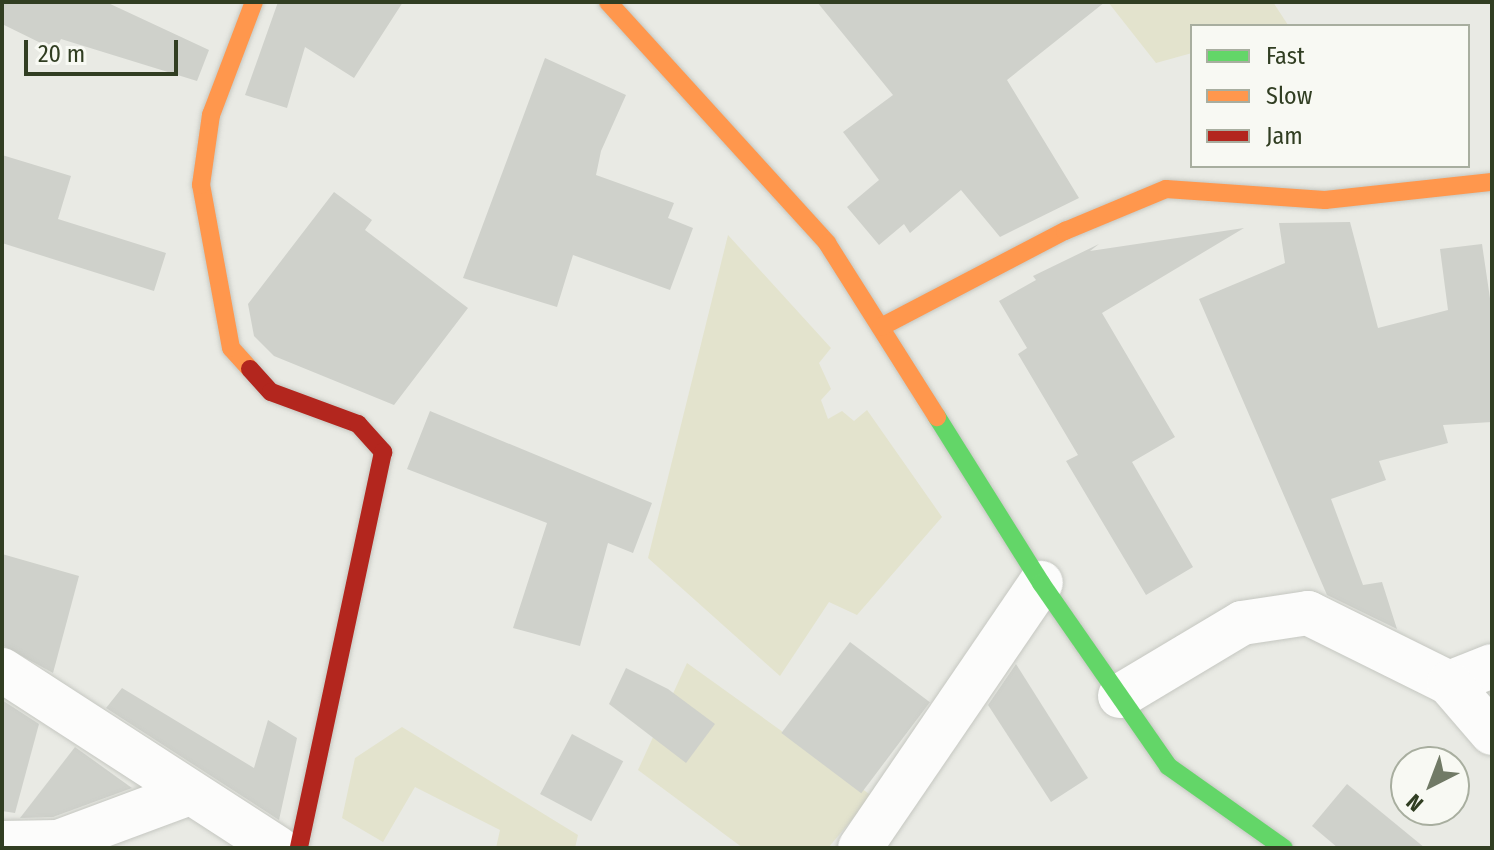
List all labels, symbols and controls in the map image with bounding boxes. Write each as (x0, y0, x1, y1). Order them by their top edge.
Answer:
scale bar (28, 24, 182, 74)
legend (1190, 24, 1470, 168)
text: 20 m (38, 40, 85, 68)
text: Fast (1266, 42, 1305, 70)
text: Slow (1266, 82, 1312, 110)
text: Jam (1266, 122, 1303, 150)
north arrow (1390, 746, 1470, 826)
text: N (1401, 788, 1429, 817)

